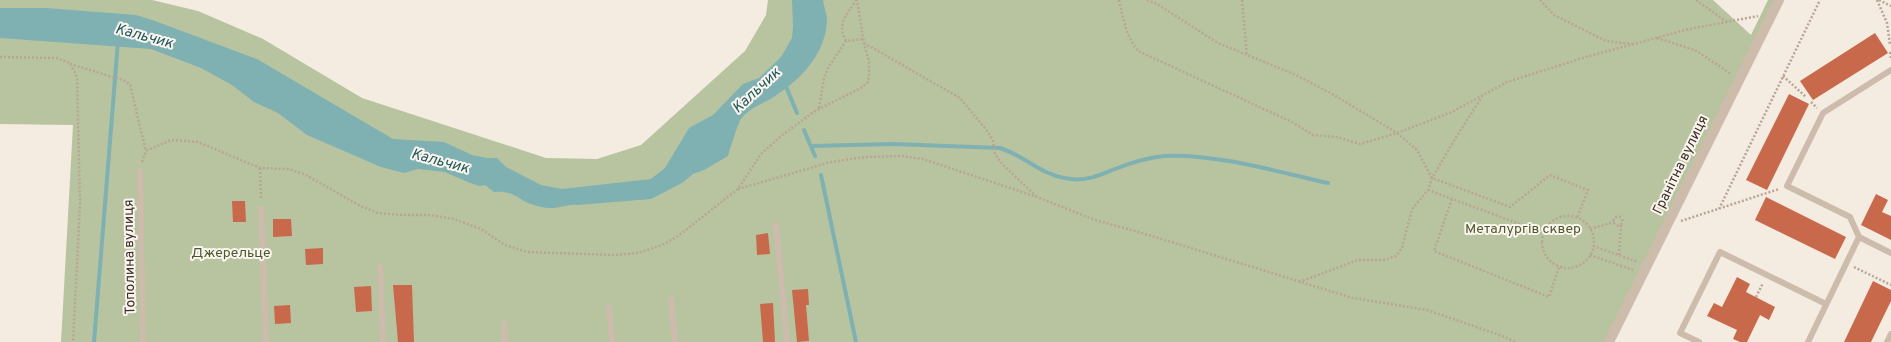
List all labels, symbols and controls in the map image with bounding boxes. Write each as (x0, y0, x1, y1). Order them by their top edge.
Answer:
water label: Кальчик (113, 20, 176, 54)
water label: Кальчик (729, 64, 785, 118)
street label: Гранітна вулиця (1650, 113, 1712, 217)
water label: Кальчик (409, 145, 472, 179)
street label: Тополина вулиця (120, 199, 140, 315)
park label: Металургів сквер (1465, 221, 1581, 238)
park label: Джерельце (191, 245, 271, 262)

